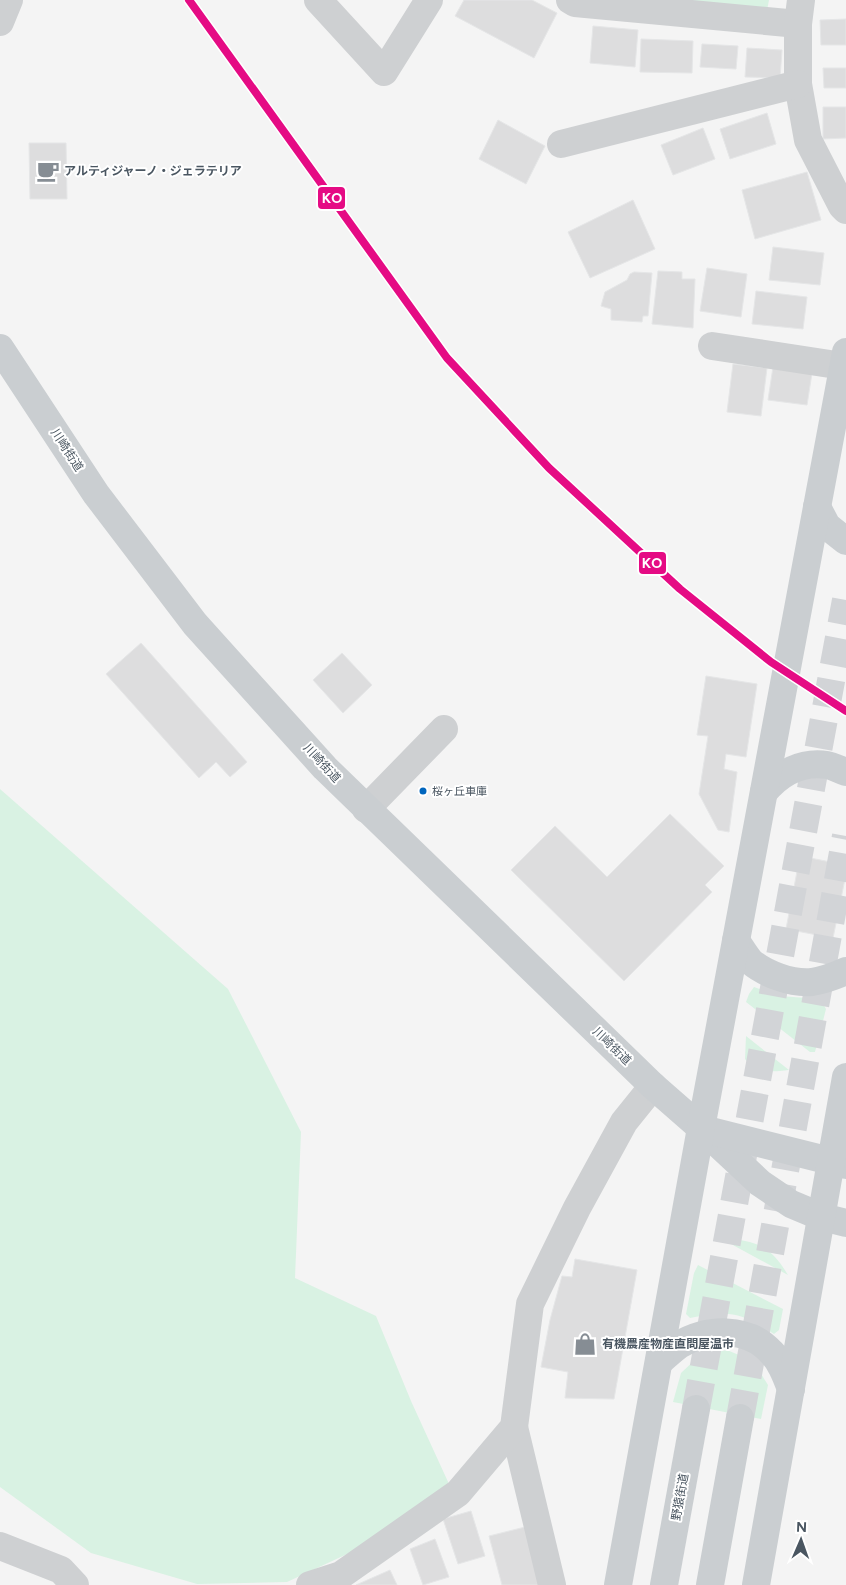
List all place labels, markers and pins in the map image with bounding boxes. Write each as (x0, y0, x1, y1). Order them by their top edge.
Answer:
cafe icon: アルティジャーノ・ジェラテリア (35, 158, 61, 184)
place label: アルティジャーノ・ジェラテリア (64, 164, 242, 178)
place label: 桜ヶ丘車庫 (432, 785, 487, 798)
marker: 桜ヶ丘車庫 (418, 786, 428, 796)
shop icon: 有機農産物産直問屋温市 (572, 1331, 598, 1357)
place label: 有機農産物産直問屋温市 (602, 1337, 734, 1351)

